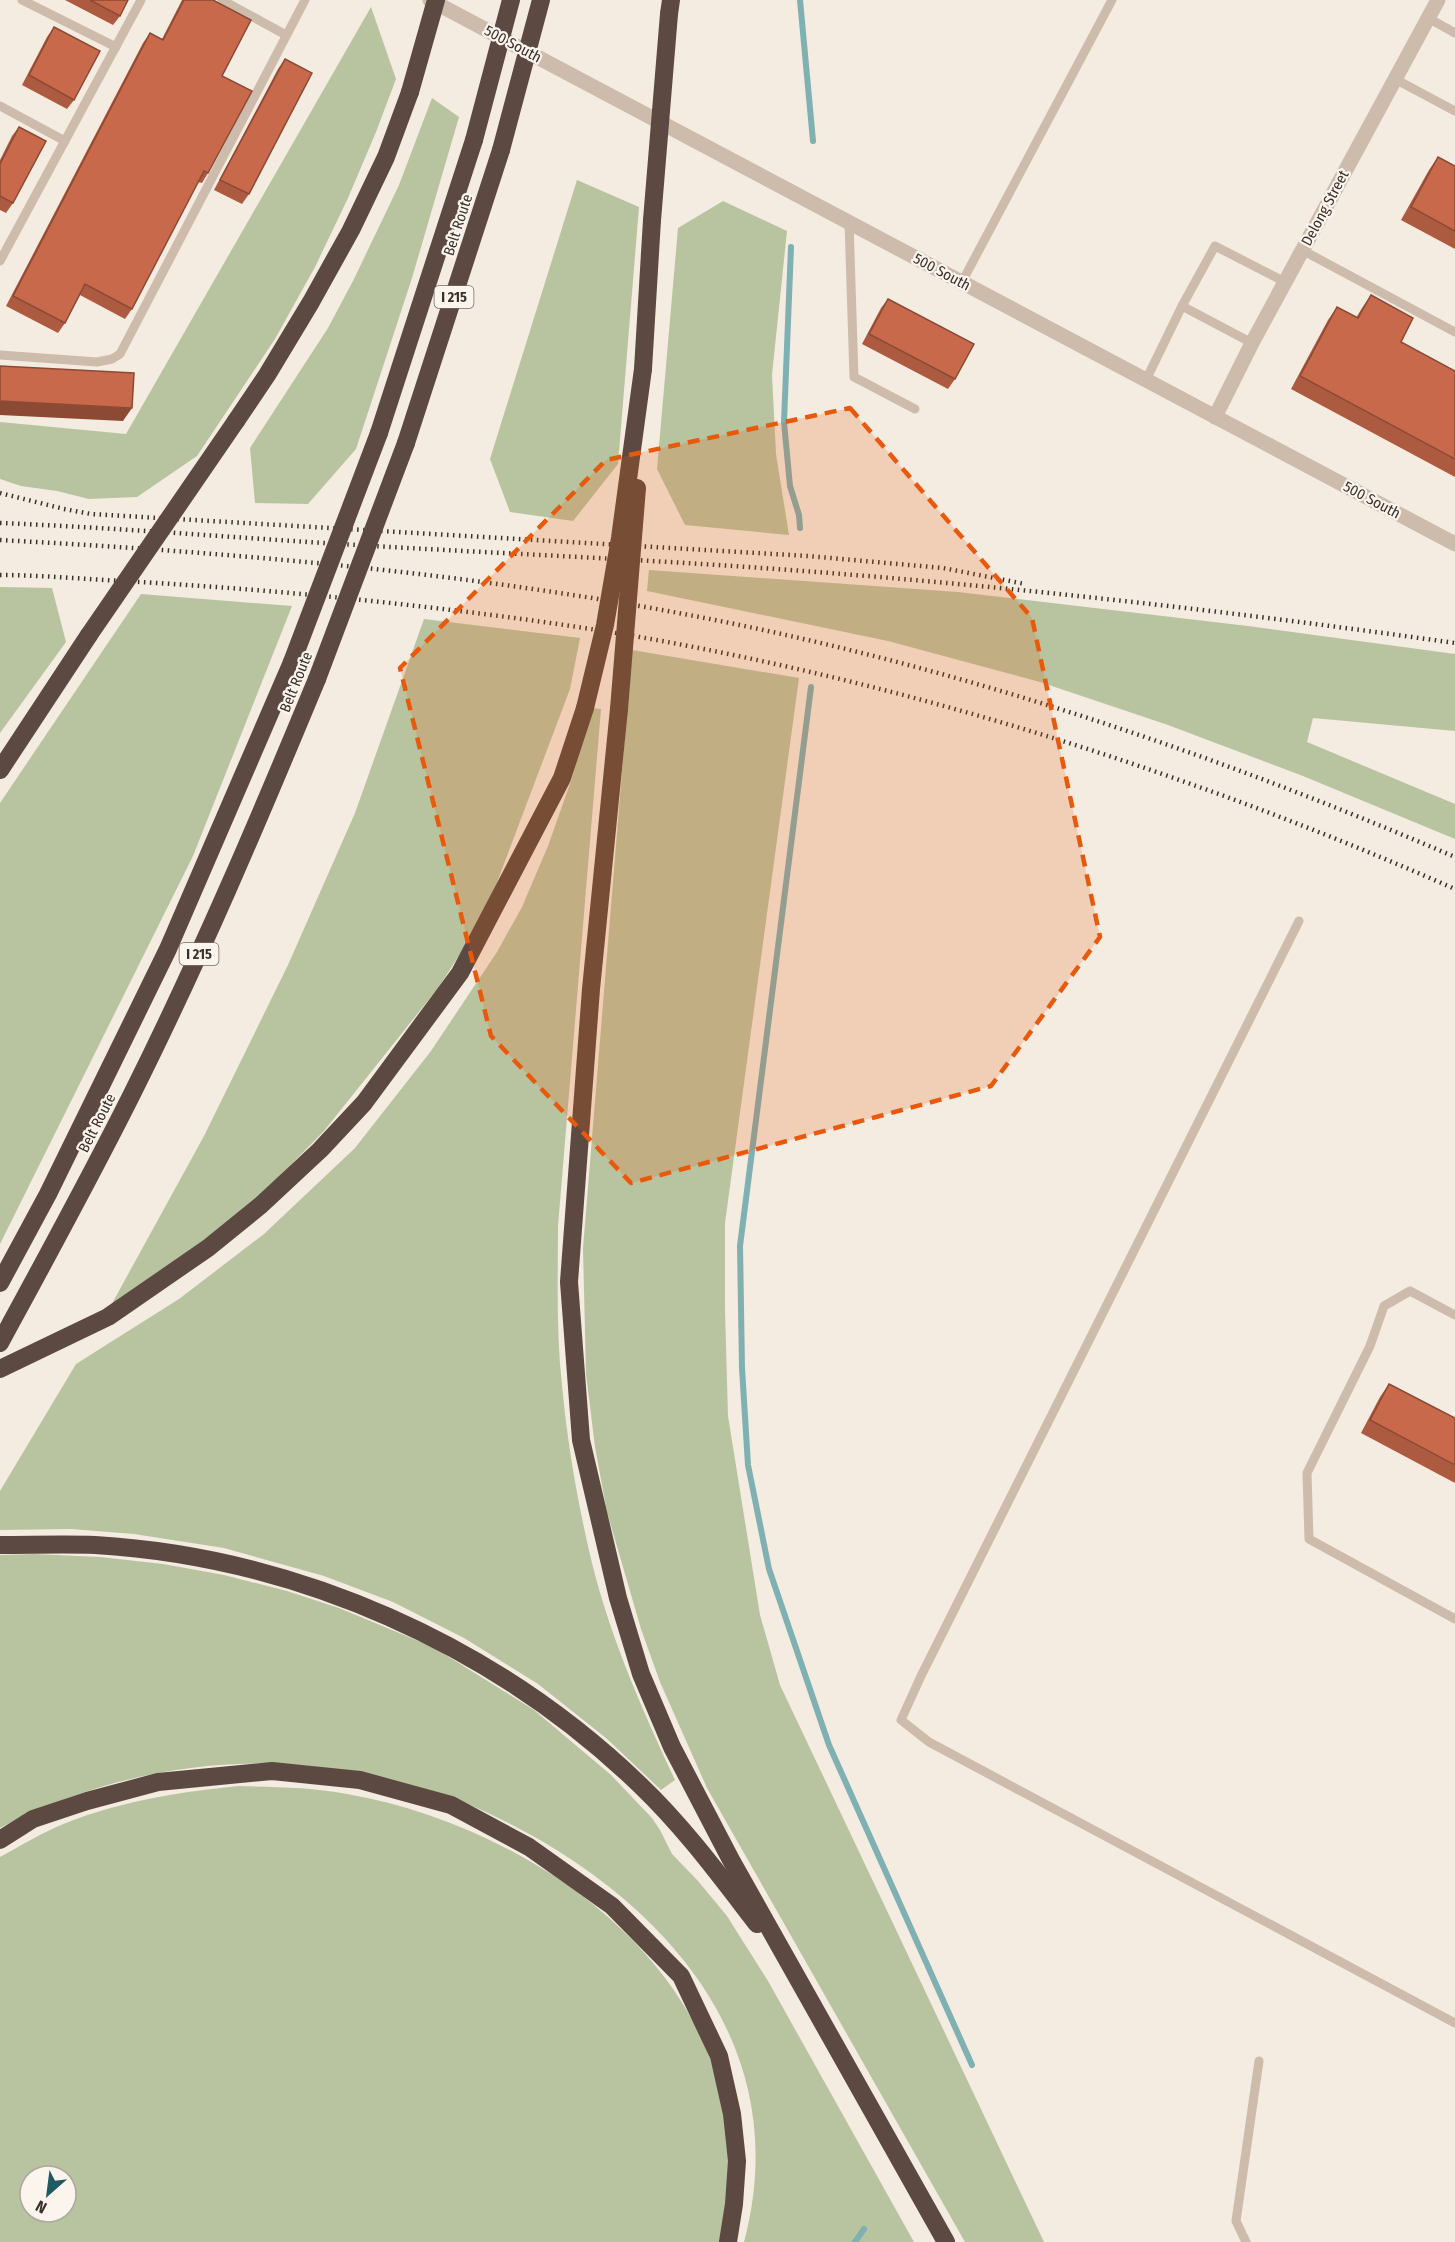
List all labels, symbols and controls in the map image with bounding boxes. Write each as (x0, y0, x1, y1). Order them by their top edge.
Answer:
street label: 500 South (481, 21, 545, 67)
street label: Delong Street (1298, 167, 1353, 249)
street label: Belt Route (440, 192, 476, 258)
street label: 500 South (910, 249, 974, 295)
road number: I 215 (434, 286, 474, 308)
street label: 500 South (1340, 477, 1404, 523)
street label: Belt Route (276, 649, 316, 715)
road number: I 215 (180, 943, 218, 965)
street label: Belt Route (75, 1090, 119, 1156)
north arrow (18, 2164, 78, 2224)
text: N (32, 2196, 50, 2217)

